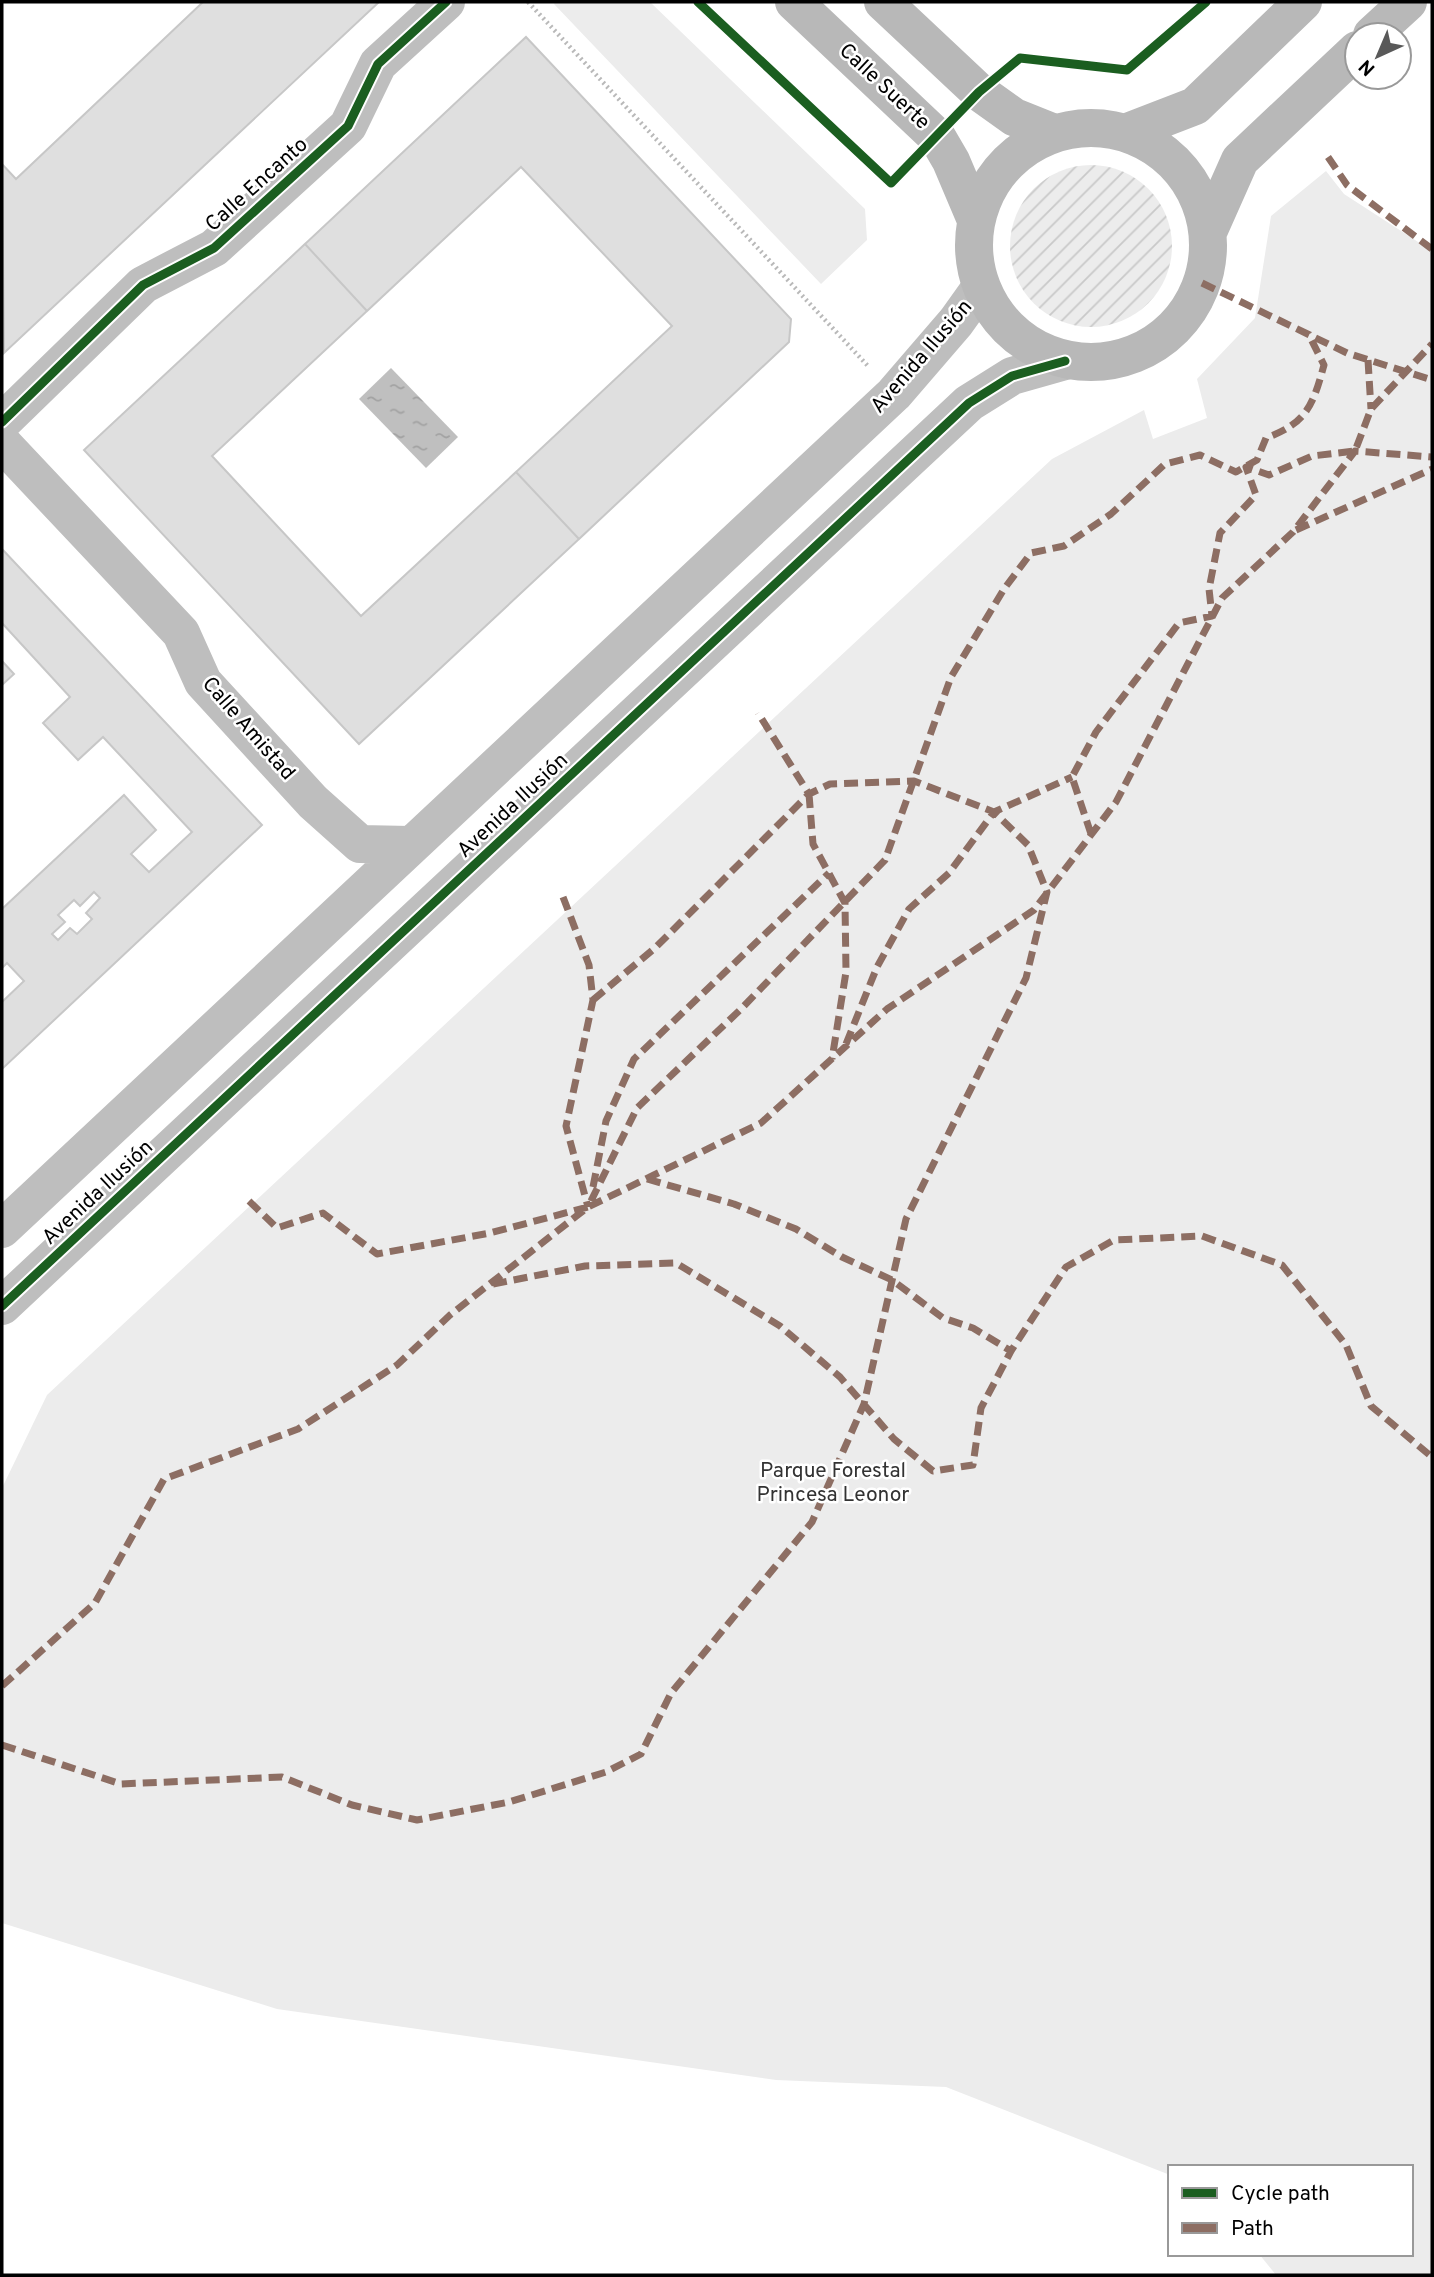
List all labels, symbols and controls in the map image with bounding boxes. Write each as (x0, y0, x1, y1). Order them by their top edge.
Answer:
north arrow (1343, 21, 1413, 91)
street label: Calle Suerte (833, 38, 935, 136)
text: N (1354, 53, 1381, 80)
street label: Calle Encanto (200, 132, 314, 238)
street label: Avenida Ilusión (865, 294, 979, 420)
street label: Calle Amistad (196, 671, 300, 787)
street label: Avenida Ilusión (452, 748, 574, 864)
street label: Avenida Ilusión (37, 1135, 159, 1251)
park label: Parque Forestal Princesa Leonor (756, 1458, 910, 1509)
legend (1168, 2165, 1413, 2256)
text: Cycle path (1231, 2181, 1330, 2208)
text: Path (1231, 2216, 1274, 2243)

